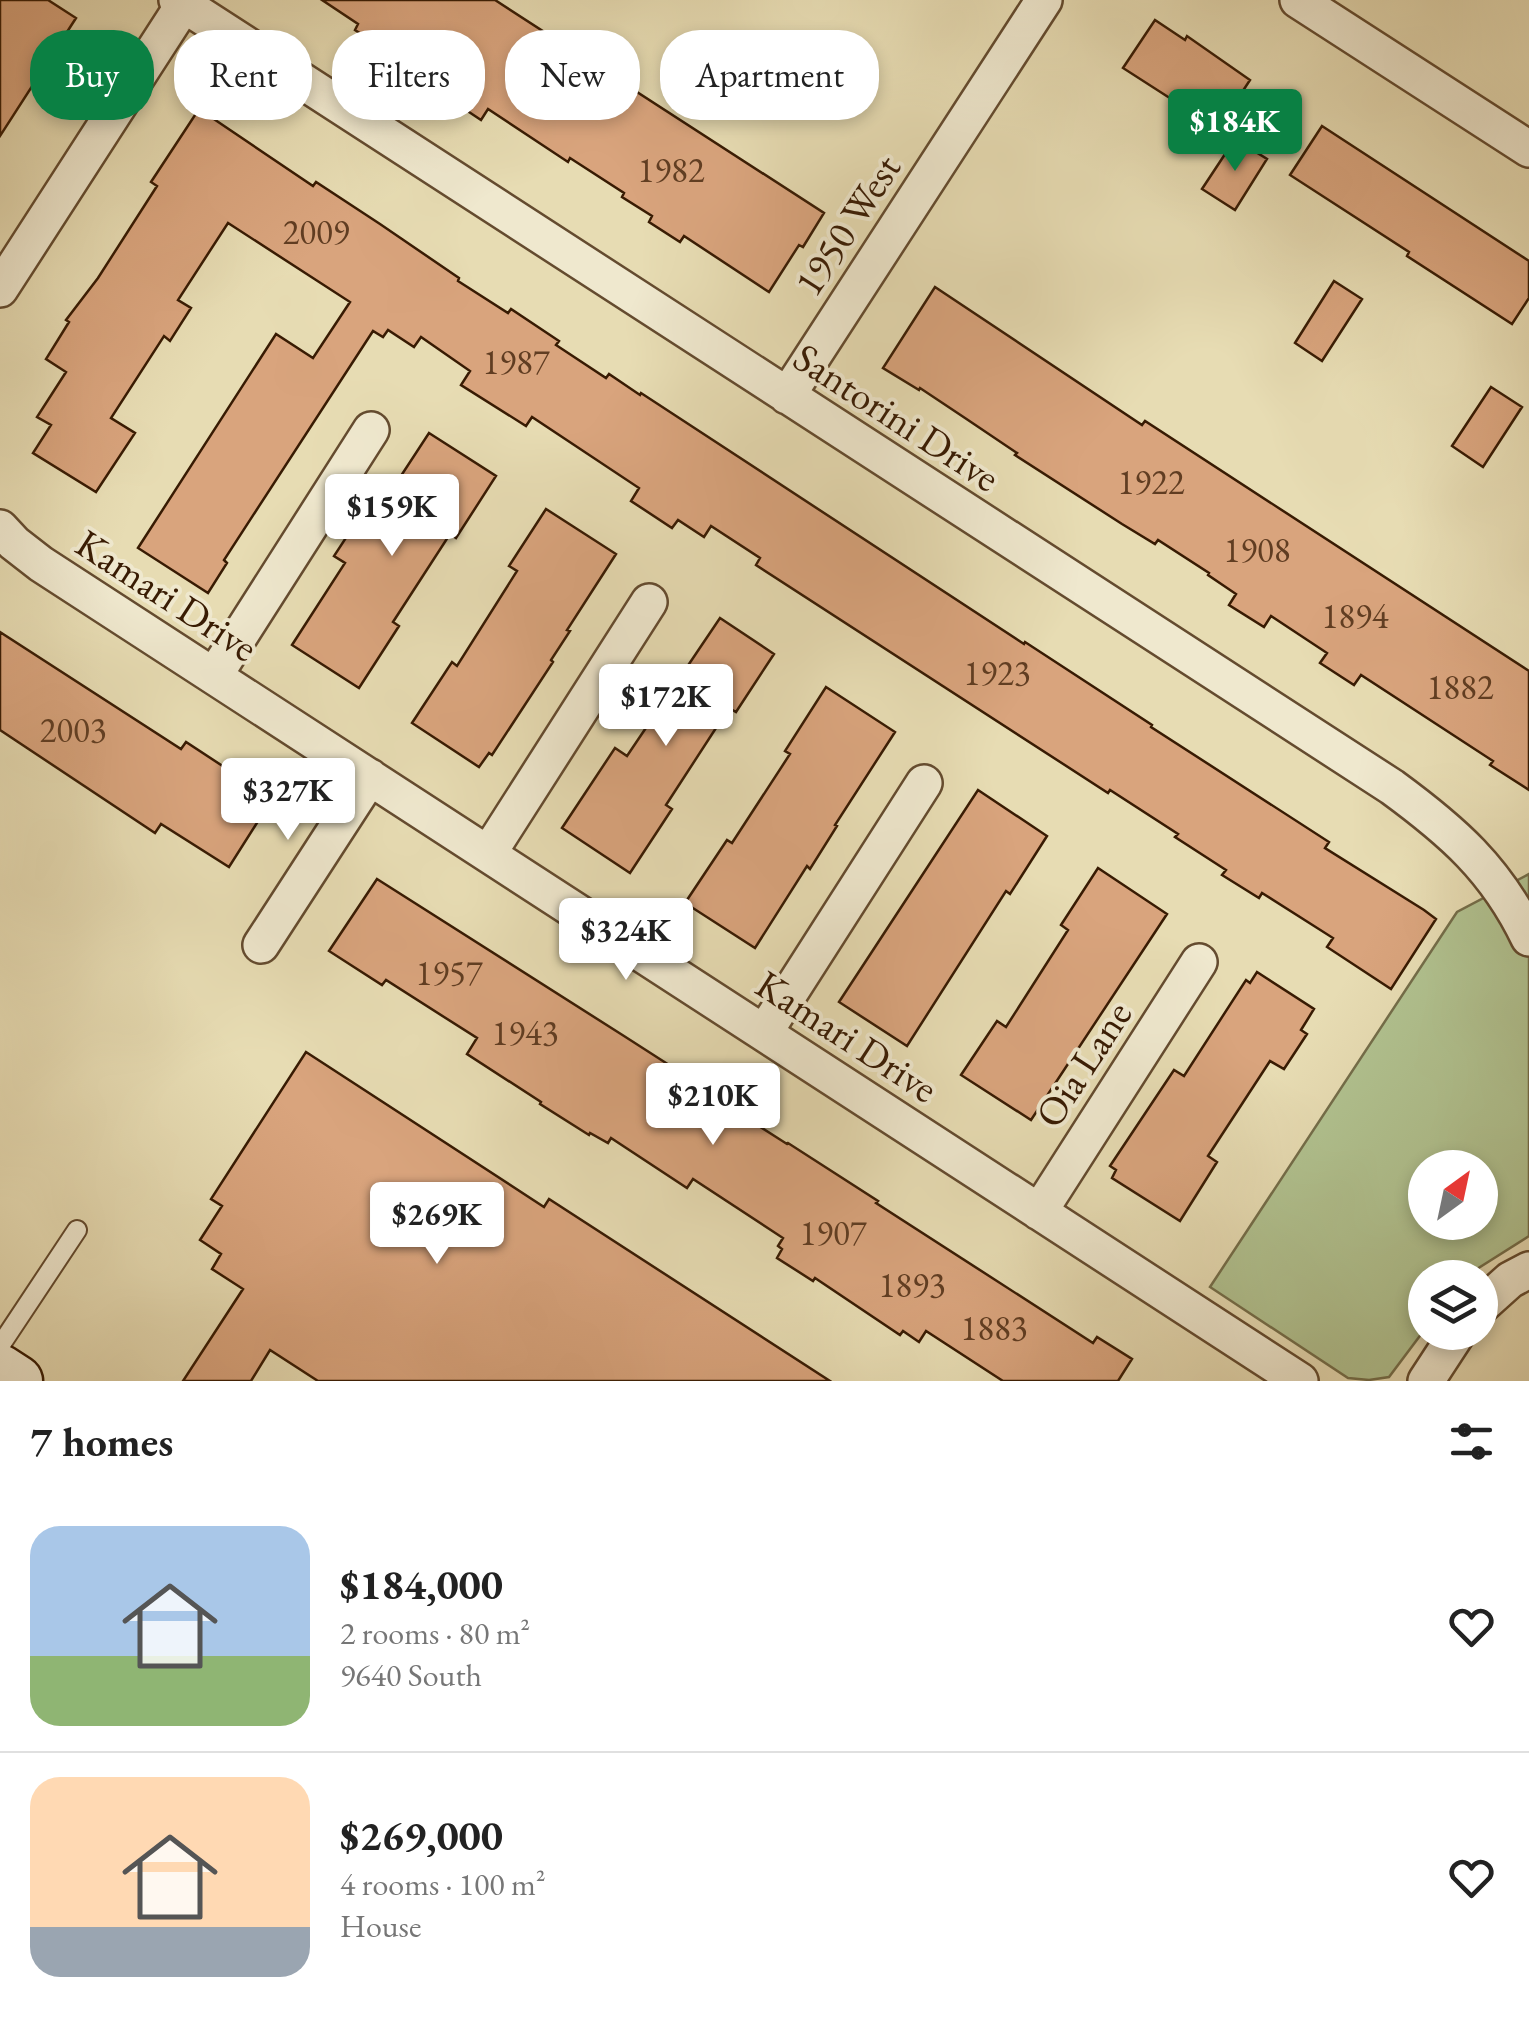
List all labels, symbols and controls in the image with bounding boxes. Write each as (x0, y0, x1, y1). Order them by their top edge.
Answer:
chip: Buy (30, 30, 154, 120)
chip: Rent (174, 30, 312, 120)
chip: Filters (332, 30, 485, 120)
chip: New (505, 30, 640, 120)
chip: Apartment (660, 30, 879, 120)
pin: $184K (1165, 89, 1305, 174)
text: $184K (1190, 100, 1280, 142)
street label: 1950 West (782, 144, 912, 306)
house number: 1982 (637, 147, 705, 192)
house number: 2009 (282, 209, 350, 254)
street label: Santorini Drive (784, 331, 1010, 503)
house number: 1987 (482, 339, 550, 384)
house number: 1922 (1117, 459, 1185, 504)
pin: $159K (322, 474, 462, 559)
text: $159K (347, 485, 437, 527)
street label: Kamari Drive (66, 517, 268, 673)
house number: 1908 (1223, 527, 1291, 572)
house number: 1894 (1321, 593, 1389, 638)
house number: 1923 (963, 650, 1031, 695)
pin: $172K (596, 664, 736, 749)
house number: 1882 (1426, 664, 1494, 709)
text: $172K (621, 675, 711, 717)
house number: 2003 (39, 707, 107, 752)
pin: $327K (218, 758, 358, 843)
text: $327K (243, 769, 333, 811)
pin: $324K (556, 898, 696, 983)
text: $324K (581, 909, 671, 951)
house number: 1957 (415, 950, 483, 995)
street label: Kamari Drive (746, 958, 948, 1114)
street label: Oia Lane (1023, 991, 1143, 1137)
house number: 1943 (491, 1010, 559, 1055)
pin: $210K (643, 1063, 783, 1148)
text: $210K (668, 1074, 758, 1116)
north arrow (1408, 1150, 1498, 1240)
map controls (1408, 1150, 1498, 1350)
pin: $269K (367, 1182, 507, 1267)
text: $269K (392, 1193, 482, 1235)
house number: 1907 (799, 1210, 867, 1255)
button: layers (1408, 1260, 1498, 1350)
house number: 1893 (878, 1262, 946, 1307)
house number: 1883 (960, 1305, 1028, 1350)
text: 7 homes (30, 1414, 173, 1469)
icon: filters (1444, 1414, 1499, 1469)
text: $184,000 (340, 1557, 503, 1612)
icon: home (110, 1566, 230, 1686)
icon: heart (1444, 1599, 1499, 1654)
text: 2 rooms · 80 m² (340, 1612, 530, 1654)
text: 9640 South (340, 1654, 482, 1696)
text: $269,000 (340, 1808, 503, 1863)
icon: home (110, 1817, 230, 1937)
icon: heart (1444, 1850, 1499, 1905)
text: 4 rooms · 100 m² (340, 1863, 546, 1905)
text: House (340, 1905, 421, 1947)

